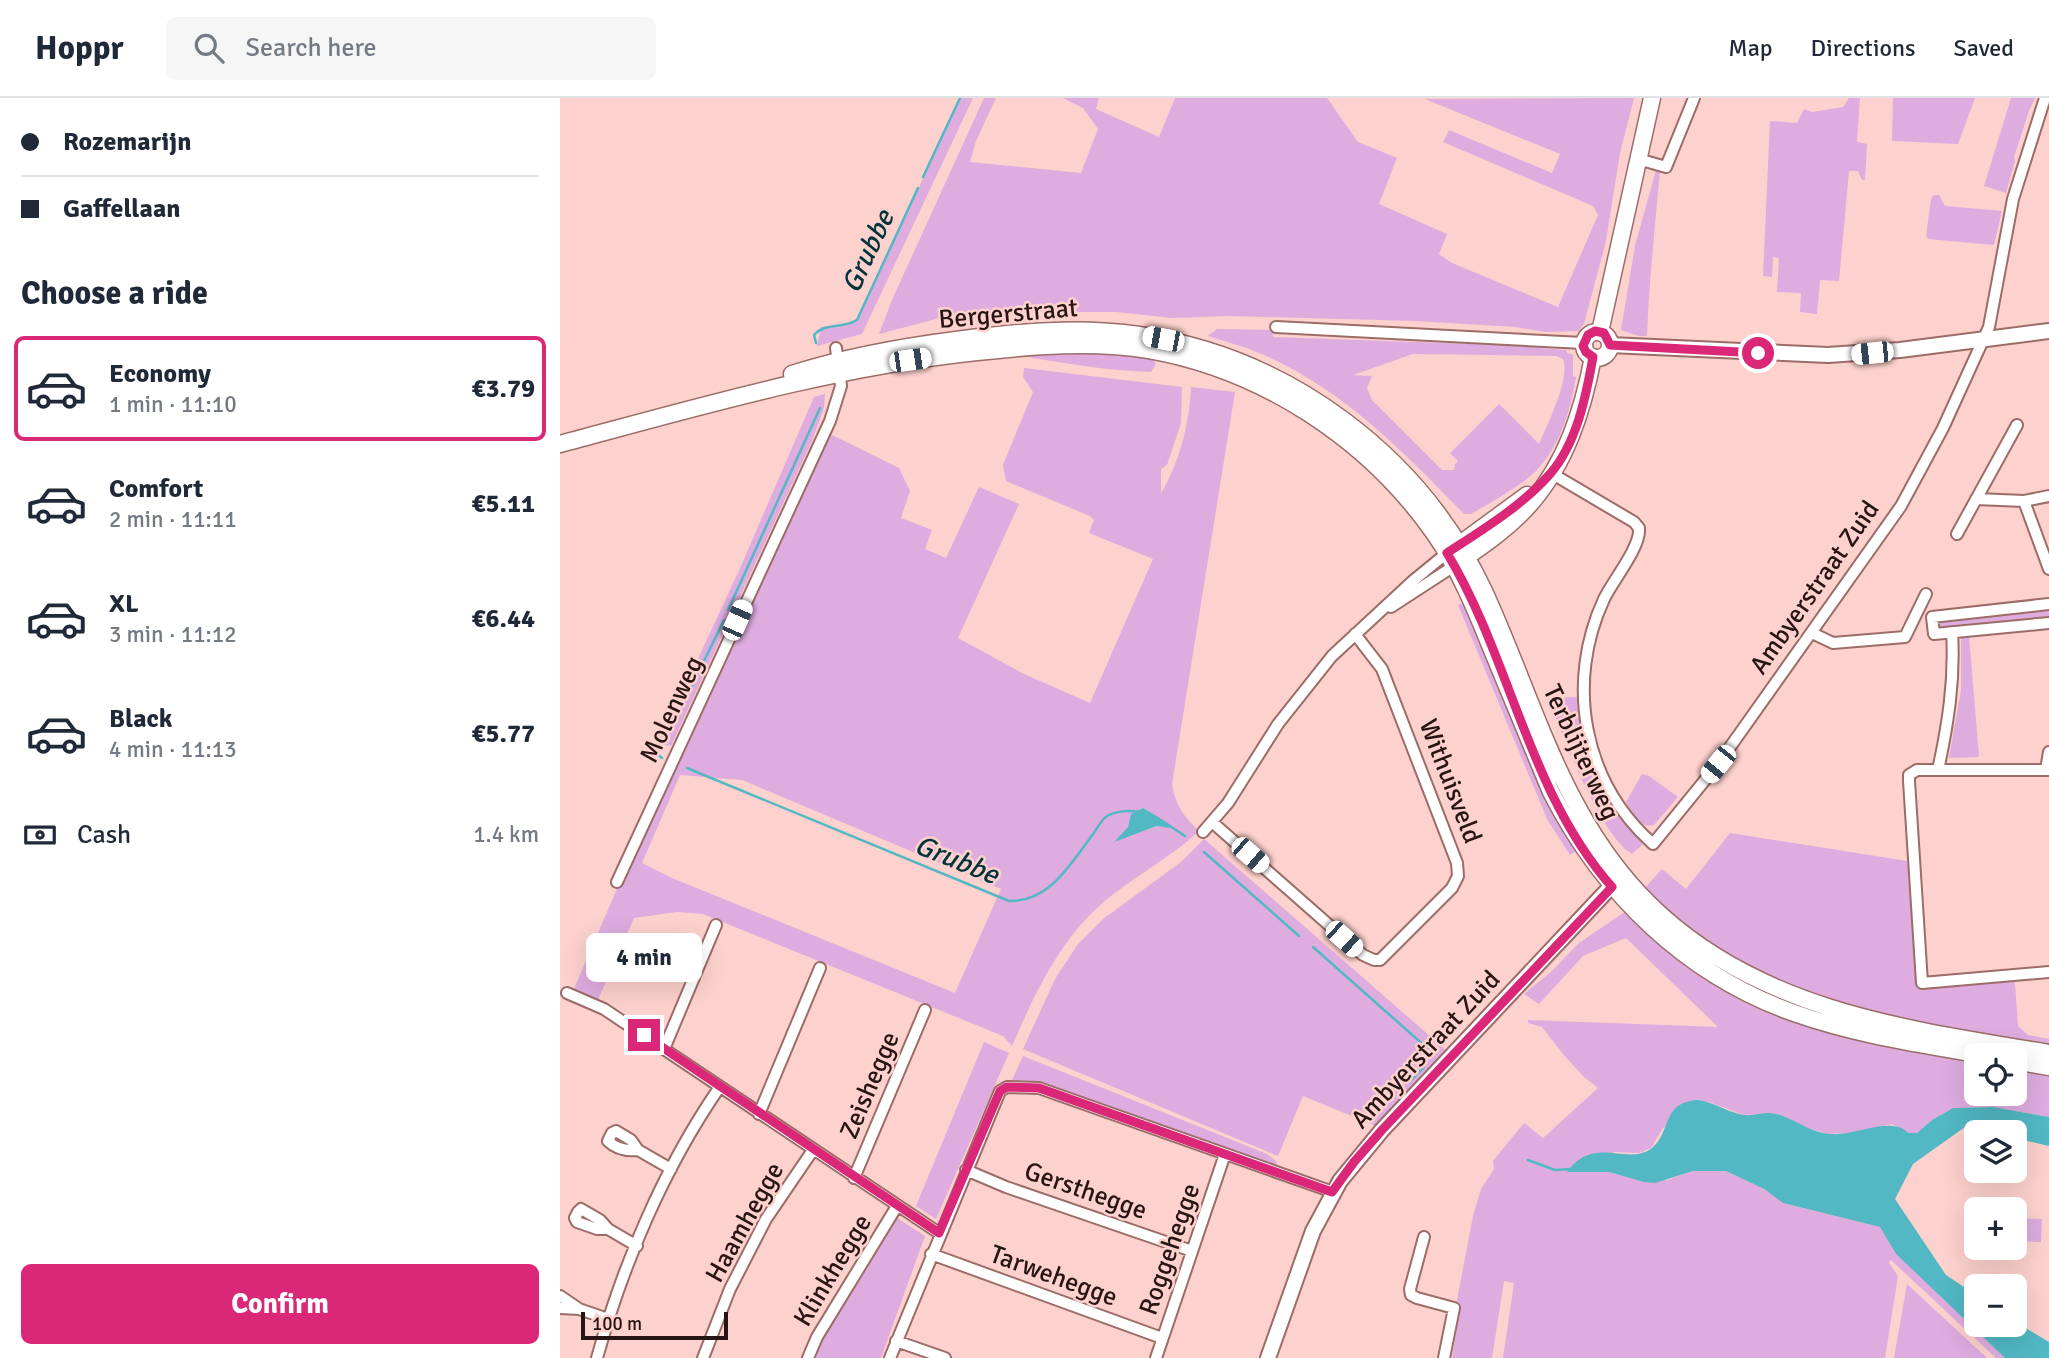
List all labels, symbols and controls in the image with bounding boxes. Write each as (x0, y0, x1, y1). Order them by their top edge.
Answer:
search box (166, 17, 656, 80)
text: Hoppr (35, 28, 124, 69)
icon: search (190, 29, 228, 67)
text: Search here (246, 32, 377, 64)
text: Map (1728, 33, 1773, 63)
text: Directions (1811, 33, 1916, 63)
text: Saved (1954, 33, 2014, 63)
text: Rozemarijn (63, 126, 191, 158)
text: Gaffellaan (63, 193, 180, 225)
water label: Grubbe (834, 203, 903, 298)
text: Choose a ride (21, 274, 208, 313)
street label: Bergerstraat (937, 292, 1079, 336)
car (1141, 325, 1186, 353)
route start (1742, 337, 1774, 369)
car (1851, 340, 1894, 366)
car (888, 347, 933, 373)
icon: car (25, 357, 88, 420)
text: Economy (109, 358, 211, 390)
text: €3.79 (471, 373, 535, 405)
text: 1 min · 11:10 (109, 390, 237, 419)
icon: car (25, 472, 88, 535)
text: Comfort (109, 473, 203, 505)
text: €5.11 (471, 488, 535, 520)
street label: Ambyerstraat Zuid (1743, 495, 1887, 680)
text: 2 min · 11:11 (109, 505, 237, 534)
icon: car (25, 587, 88, 650)
text: XL (109, 588, 139, 620)
car (719, 597, 756, 643)
text: €6.44 (471, 603, 535, 635)
text: 3 min · 11:12 (109, 620, 237, 649)
street label: Molenweg (633, 651, 710, 768)
street label: Terblijterweg (1536, 680, 1626, 825)
icon: car (25, 702, 88, 765)
text: Black (109, 703, 172, 735)
street label: Withuisveld (1412, 715, 1488, 848)
text: €5.77 (471, 718, 535, 750)
text: 4 min · 11:13 (109, 735, 237, 764)
car (1697, 741, 1740, 787)
icon: cash (21, 816, 59, 854)
text: Cash (77, 819, 131, 851)
text: 1.4 km (473, 820, 539, 849)
water label: Grubbe (910, 828, 1005, 893)
car (1228, 833, 1273, 877)
car (1322, 917, 1367, 961)
callout: 4 min (586, 934, 702, 982)
text: 4 min (616, 943, 672, 972)
street label: Ambyerstraat Zuid (1344, 964, 1507, 1135)
route end (628, 1019, 660, 1051)
street label: Zeishegge (833, 1027, 907, 1144)
map controls (1964, 1043, 2027, 1337)
button: locate (1964, 1043, 2027, 1106)
button: layers (1964, 1120, 2027, 1183)
street label: Gersthegge (1020, 1155, 1151, 1227)
street label: Haamhegge (699, 1157, 791, 1288)
street label: Roggehegge (1133, 1179, 1207, 1319)
button: + (1964, 1197, 2027, 1260)
street label: Klinkhegge (787, 1209, 879, 1332)
street label: Tarwehegge (986, 1238, 1122, 1314)
button: Confirm (21, 1264, 539, 1344)
button: − (1964, 1274, 2027, 1337)
scale bar (581, 1309, 728, 1341)
text: 100 m (592, 1312, 642, 1336)

